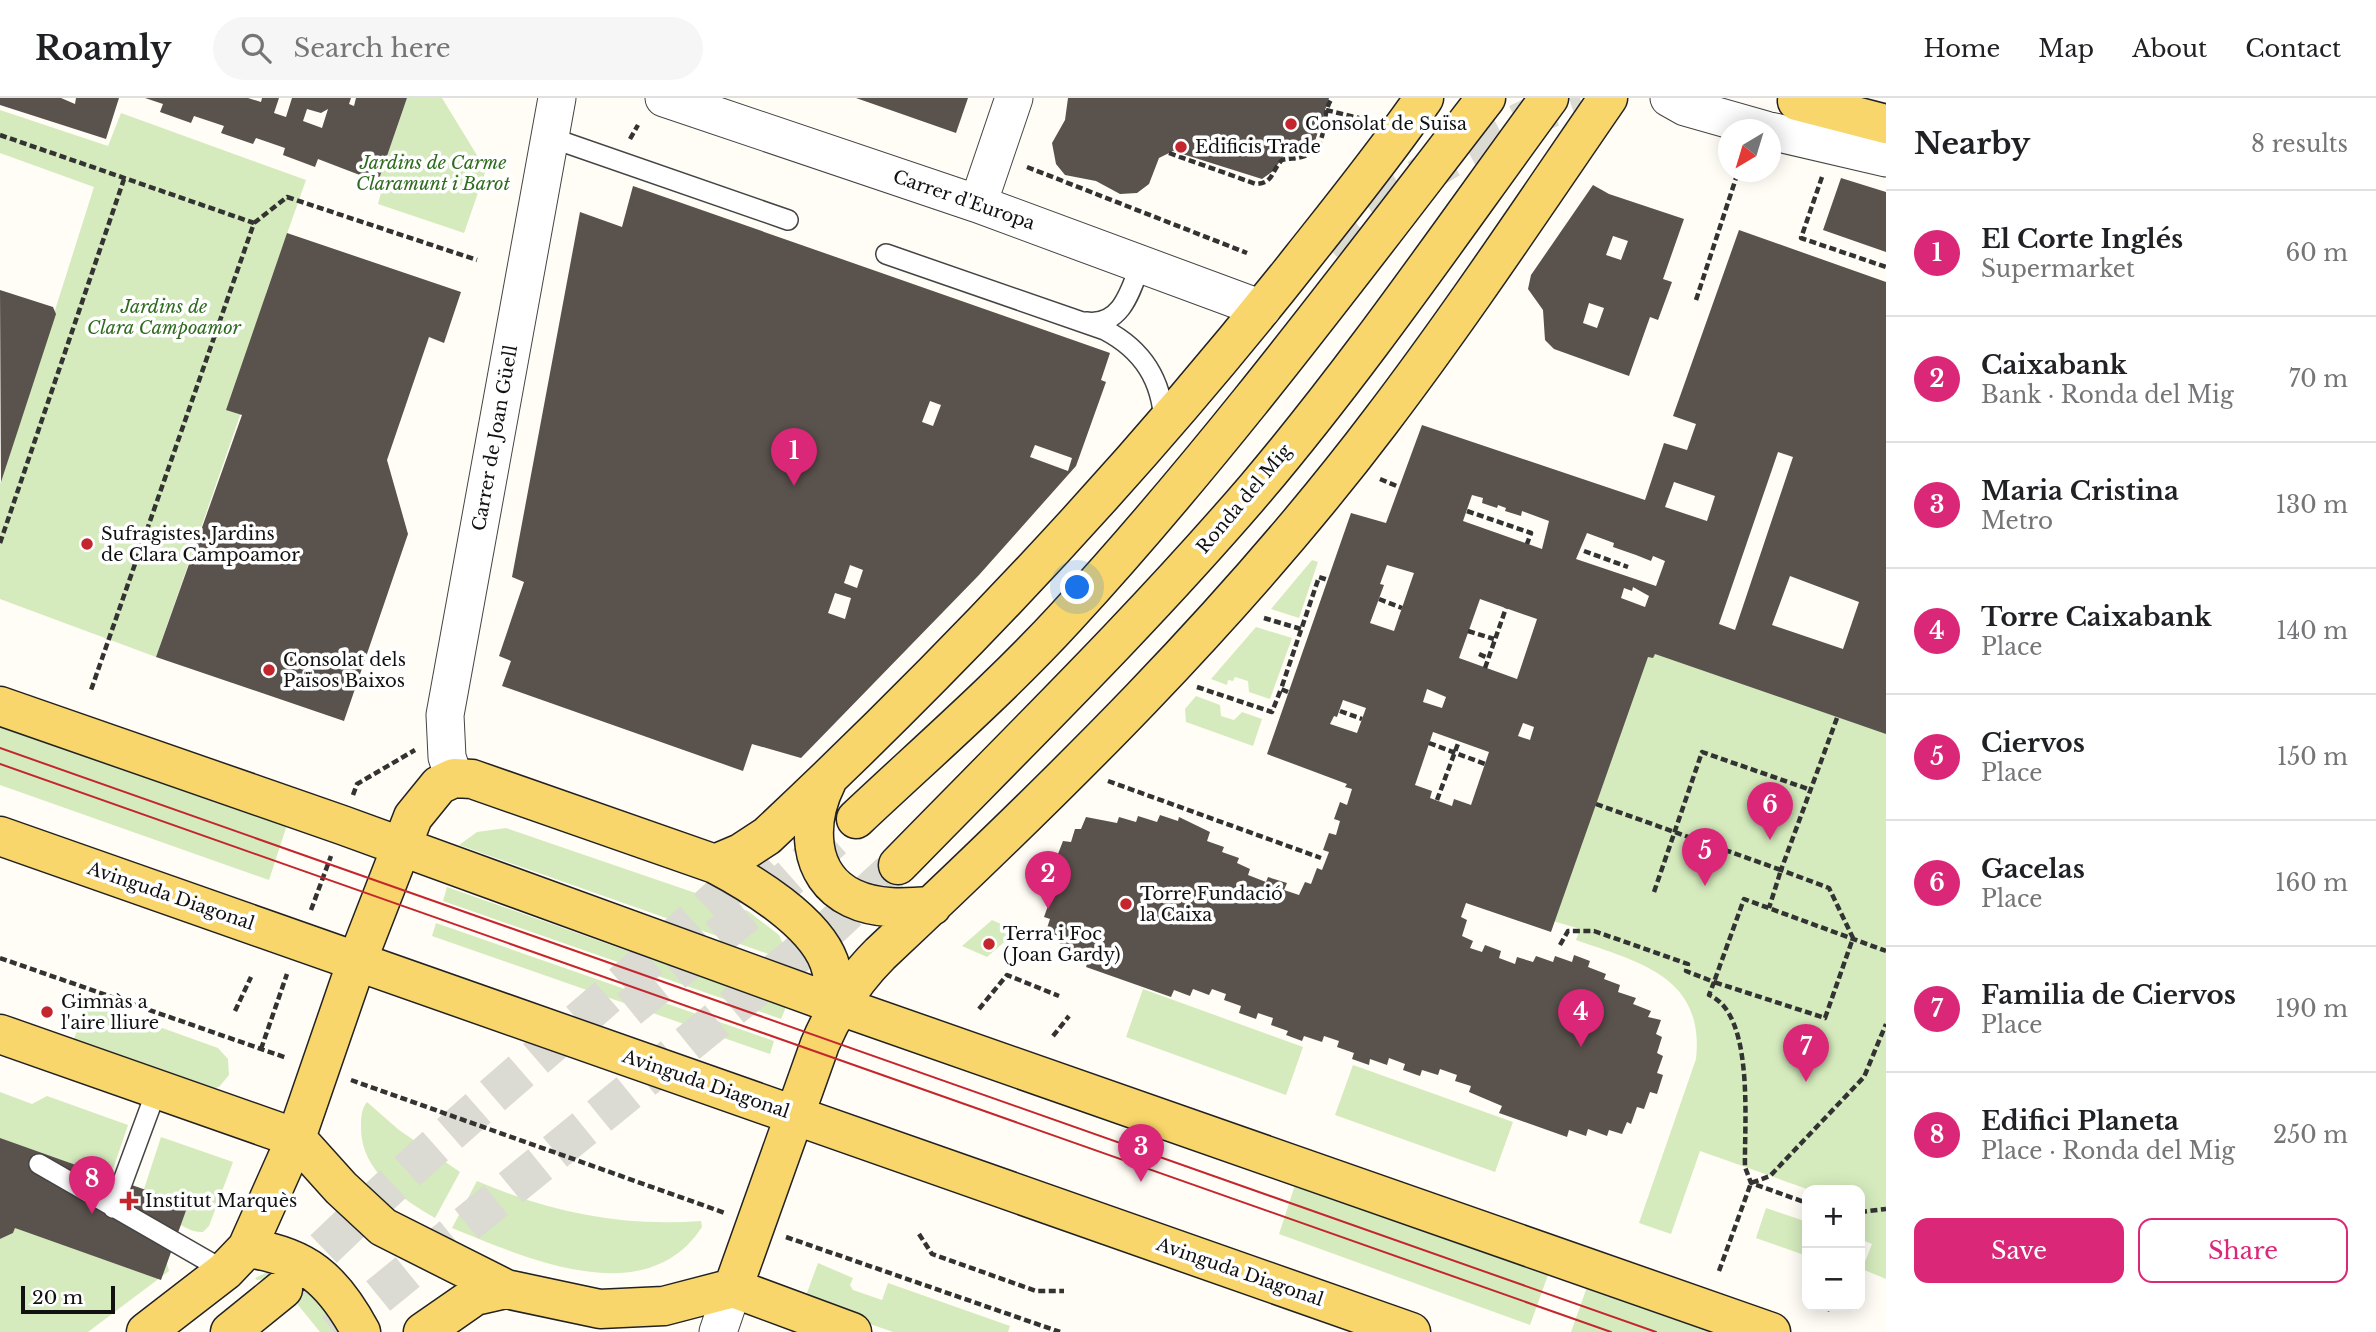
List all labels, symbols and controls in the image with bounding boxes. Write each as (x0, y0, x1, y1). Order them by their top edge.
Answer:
search box (213, 17, 703, 80)
text: Roamly (35, 28, 171, 69)
icon: search (237, 29, 275, 67)
text: Search here (293, 32, 451, 64)
text: Home (1924, 34, 2000, 63)
text: Map (2038, 34, 2094, 63)
text: About (2132, 34, 2207, 63)
text: Contact (2245, 34, 2341, 63)
place label: Consolat de Suïsa (1305, 113, 1467, 135)
marker: Consolat de Suïsa (1283, 116, 1299, 132)
north arrow (1718, 119, 1781, 182)
text: Nearby (1914, 125, 2030, 162)
text: 8 results (2251, 130, 2348, 158)
place label: Edificis Trade (1195, 136, 1321, 158)
marker: Edificis Trade (1173, 139, 1189, 155)
park label: Jardins de Carme Claramunt i Barot (356, 152, 510, 195)
street label: Carrer d'Europa (890, 165, 1038, 235)
text: El Corte Inglés (1981, 223, 2183, 255)
text: 1 (1932, 239, 1942, 267)
text: 60 m (2286, 239, 2348, 267)
text: Supermarket (1981, 255, 2135, 283)
park label: Jardins de Clara Campoamor (87, 296, 242, 339)
street label: Carrer de Joan Güell (468, 343, 522, 533)
text: Caixabank (1981, 349, 2127, 381)
text: 2 (1930, 365, 1944, 393)
text: 70 m (2289, 365, 2348, 393)
text: Bank · Ronda del Mig (1981, 381, 2234, 409)
pin: 1 (771, 428, 817, 486)
street label: Ronda del Mig (1192, 440, 1296, 558)
text: Maria Cristina (1981, 475, 2179, 507)
text: 3 (1930, 491, 1944, 519)
text: 130 m (2276, 491, 2348, 519)
text: Metro (1981, 507, 2053, 535)
place label: Sufragistes. Jardins de Clara Campoamor (101, 523, 300, 566)
marker: Sufragistes. Jardins de Clara Campoamor (79, 536, 95, 552)
your location (1060, 570, 1094, 604)
text: Torre Caixabank (1981, 601, 2212, 633)
text: 4 (1929, 617, 1945, 645)
text: 140 m (2277, 617, 2348, 645)
text: Place (1981, 633, 2043, 661)
place label: Consolat dels Països Baixos (283, 649, 406, 692)
marker: Consolat dels Països Baixos (261, 662, 277, 678)
text: Ciervos (1981, 727, 2085, 759)
text: 5 (1930, 743, 1944, 771)
text: 150 m (2277, 743, 2348, 771)
text: Place (1981, 759, 2043, 787)
pin: 6 (1747, 782, 1793, 840)
pin: 5 (1682, 828, 1728, 886)
pin: 2 (1025, 851, 1071, 909)
text: Gacelas (1981, 853, 2085, 885)
street label: Avinguda Diagonal (84, 857, 257, 935)
text: 6 (1929, 869, 1945, 897)
text: 160 m (2275, 869, 2348, 897)
place label: Torre Fundació la Caixa (1140, 883, 1283, 926)
text: Place (1981, 885, 2043, 913)
marker: Torre Fundació la Caixa (1118, 896, 1134, 912)
place label: Terra i Foc (Joan Gardy) (1003, 923, 1120, 966)
marker: Terra i Foc (Joan Gardy) (981, 936, 997, 952)
text: Familia de Ciervos (1981, 979, 2236, 1011)
pin: 4 (1558, 989, 1604, 1047)
place label: Gimnàs a l'aire lliure (61, 991, 159, 1034)
text: 7 (1931, 995, 1943, 1023)
text: 190 m (2275, 995, 2348, 1023)
marker: Gimnàs a l'aire lliure (39, 1004, 55, 1020)
text: Place (1981, 1011, 2043, 1039)
pin: 7 (1783, 1024, 1829, 1082)
street label: Avinguda Diagonal (619, 1045, 792, 1123)
text: Edifici Planeta (1981, 1105, 2179, 1137)
text: 8 (1930, 1121, 1944, 1149)
text: 250 m (2273, 1121, 2348, 1149)
pin: 3 (1118, 1124, 1164, 1182)
text: Place · Ronda del Mig (1981, 1137, 2235, 1165)
pin: 8 (69, 1156, 115, 1214)
map controls (1802, 1185, 1865, 1311)
button: + (1802, 1185, 1865, 1248)
place label: Institut Marquès (145, 1190, 297, 1212)
marker: Institut Marquès (119, 1191, 139, 1211)
button: Save (1914, 1218, 2124, 1283)
button: Share (2138, 1218, 2348, 1283)
street label: Avinguda Diagonal (1153, 1233, 1326, 1311)
button: − (1802, 1248, 1865, 1311)
scale bar (21, 1283, 116, 1315)
text: 20 m (32, 1286, 83, 1309)

